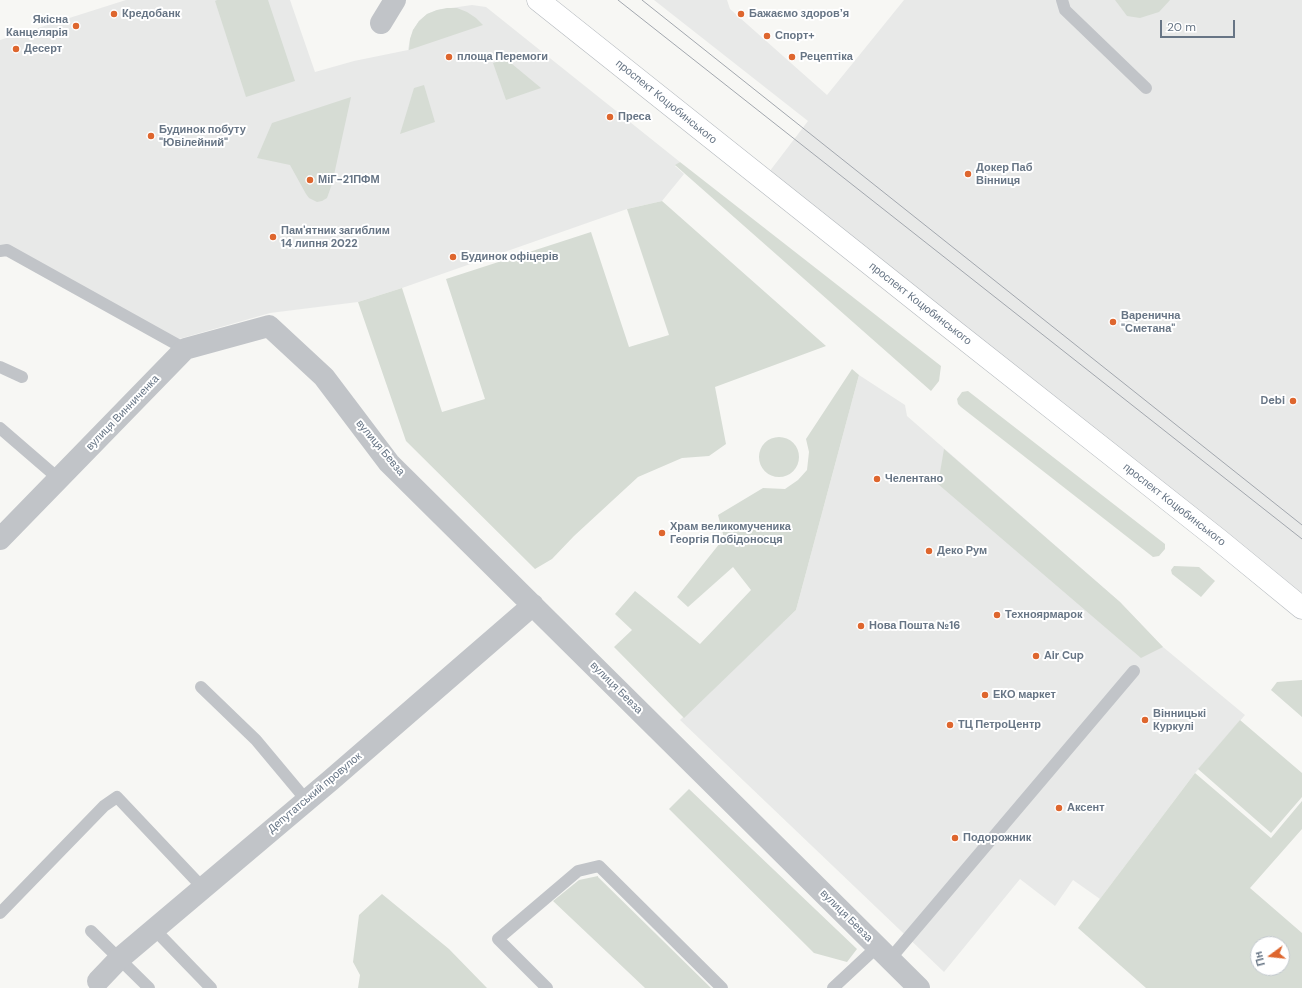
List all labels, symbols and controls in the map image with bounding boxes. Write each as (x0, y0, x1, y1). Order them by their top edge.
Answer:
place label: Кредобанк (122, 7, 180, 21)
place label: Бажаємо здоровʼя (749, 7, 849, 21)
marker: Кредобанк (109, 9, 119, 19)
marker: Бажаємо здоровʼя (736, 9, 746, 19)
scale bar (1162, 12, 1237, 38)
place label: Якісна Канцелярія (6, 13, 68, 39)
text: 20 m (1167, 19, 1196, 35)
marker: Якісна Канцелярія (71, 21, 81, 31)
place label: Спорт+ (775, 29, 815, 43)
marker: Спорт+ (762, 31, 772, 41)
place label: Десерт (24, 42, 62, 56)
marker: Десерт (11, 44, 21, 54)
place label: площа Перемоги (457, 50, 548, 64)
place label: Рецептіка (800, 50, 853, 64)
marker: площа Перемоги (444, 52, 454, 62)
marker: Рецептіка (787, 52, 797, 62)
street label: проспект Коцюбинського (613, 57, 719, 147)
place label: Преса (618, 110, 651, 124)
marker: Преса (605, 112, 615, 122)
place label: Будинок побуту "Ювілейний" (159, 123, 246, 149)
marker: Будинок побуту "Ювілейний" (146, 131, 156, 141)
place label: Докер Паб Вінниця (976, 161, 1032, 187)
marker: Докер Паб Вінниця (963, 169, 973, 179)
place label: МіГ-21ПФМ (318, 173, 380, 187)
marker: МіГ-21ПФМ (305, 175, 315, 185)
place label: Пам'ятник загиблим 14 липня 2022 (281, 224, 390, 250)
marker: Пам'ятник загиблим 14 липня 2022 (268, 232, 278, 242)
place label: Будинок офіцерів (461, 250, 559, 264)
marker: Будинок офіцерів (448, 252, 458, 262)
street label: проспект Коцюбинського (866, 260, 974, 348)
place label: Варенична "Сметана" (1121, 309, 1180, 335)
marker: Варенична "Сметана" (1108, 317, 1118, 327)
street label: вулиця Винниченка (84, 373, 162, 453)
place label: Debi (1260, 394, 1285, 408)
marker: Debi (1288, 396, 1298, 406)
street label: вулиця Бевза (353, 417, 407, 479)
street label: проспект Коцюбинського (1120, 461, 1228, 549)
place label: Челентано (885, 472, 943, 486)
marker: Челентано (872, 474, 882, 484)
place label: Храм великомученика Георгія Побідоносця (670, 520, 791, 546)
marker: Храм великомученика Георгія Побідоносця (657, 528, 667, 538)
place label: Деко Рум (937, 544, 987, 558)
marker: Деко Рум (924, 546, 934, 556)
place label: Техноярмарок (1005, 608, 1083, 622)
marker: Техноярмарок (992, 610, 1002, 620)
place label: Нова Пошта №16 (869, 619, 960, 633)
marker: Нова Пошта №16 (856, 621, 866, 631)
place label: Air Cup (1044, 649, 1084, 663)
marker: Air Cup (1031, 651, 1041, 661)
street label: вулиця Бевза (587, 659, 645, 717)
place label: ЕКО маркет (993, 688, 1056, 702)
marker: ЕКО маркет (980, 690, 990, 700)
place label: Вінницькі Куркулі (1153, 707, 1206, 733)
marker: Вінницькі Куркулі (1140, 715, 1150, 725)
place label: ТЦ ПетроЦентр (958, 718, 1041, 732)
marker: ТЦ ПетроЦентр (945, 720, 955, 730)
street label: Депутатський провулок (265, 750, 365, 836)
place label: Аксент (1067, 801, 1105, 815)
marker: Аксент (1054, 803, 1064, 813)
place label: Подорожник (963, 831, 1031, 845)
marker: Подорожник (950, 833, 960, 843)
street label: вулиця Бевза (817, 887, 875, 945)
north arrow (1250, 936, 1290, 976)
text: Пн (1251, 950, 1268, 968)

